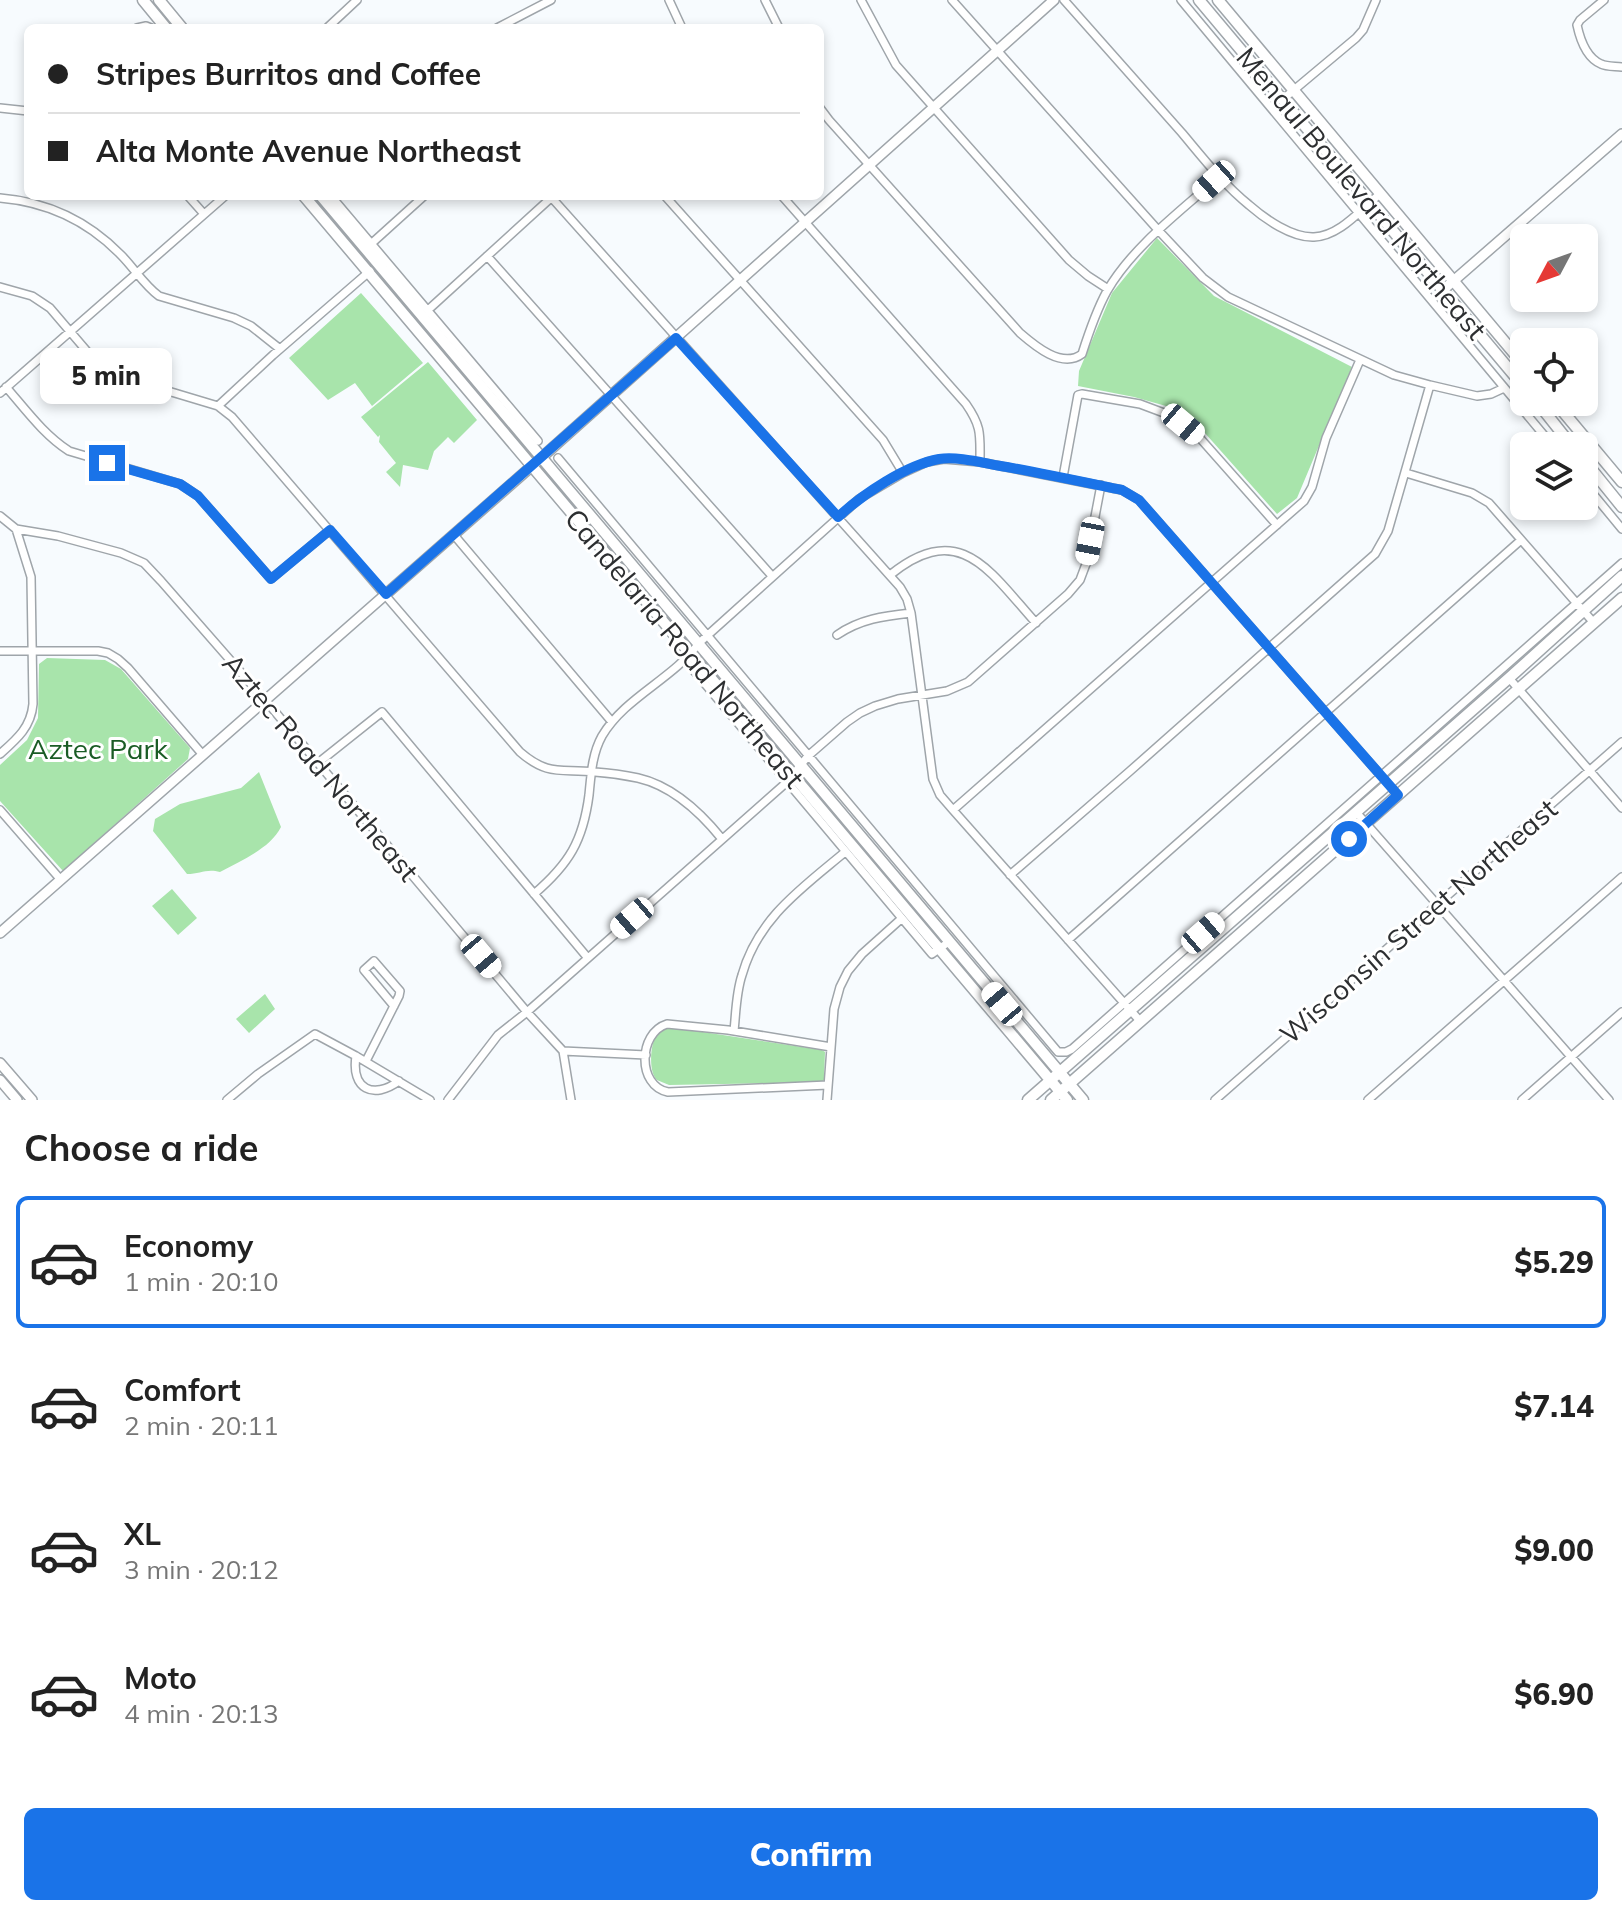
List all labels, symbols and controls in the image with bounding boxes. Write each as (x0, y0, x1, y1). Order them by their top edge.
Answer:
street label: Menaul Boulevard Northeast (1229, 40, 1495, 346)
text: Stripes Burritos and Coffee (96, 55, 481, 93)
text: Alta Monte Avenue Northeast (96, 132, 521, 170)
car (1188, 156, 1240, 206)
north arrow (1510, 224, 1598, 312)
map controls (1510, 224, 1598, 520)
button: locate (1510, 328, 1598, 416)
callout: 5 min (41, 347, 173, 403)
text: 5 min (71, 359, 141, 392)
car (1157, 399, 1209, 449)
button: layers (1510, 432, 1598, 520)
route end (89, 445, 125, 481)
street label: Candelaria Road Northeast (558, 501, 812, 795)
car (1074, 515, 1106, 567)
street label: Aztec Road Northeast (215, 646, 427, 888)
park label: Aztec Park (28, 731, 169, 766)
street label: Wisconsin Street Northeast (1272, 791, 1564, 1051)
route start (1331, 821, 1367, 857)
car (606, 893, 658, 943)
car (1177, 908, 1229, 958)
car (456, 930, 506, 982)
car (977, 978, 1027, 1030)
text: Choose a ride (24, 1125, 258, 1170)
icon: car (28, 1226, 100, 1298)
text: Economy (124, 1227, 253, 1265)
text: $5.29 (1514, 1243, 1594, 1281)
text: 1 min · 20:10 (124, 1265, 279, 1298)
icon: car (28, 1370, 100, 1442)
text: Comfort (124, 1371, 241, 1409)
text: $7.14 (1514, 1387, 1594, 1425)
text: 2 min · 20:11 (124, 1409, 279, 1442)
icon: car (28, 1514, 100, 1586)
text: XL (124, 1515, 161, 1553)
text: $9.00 (1514, 1531, 1594, 1569)
text: 3 min · 20:12 (124, 1553, 279, 1586)
icon: car (28, 1658, 100, 1730)
text: Moto (124, 1659, 197, 1697)
text: $6.90 (1514, 1675, 1594, 1713)
text: 4 min · 20:13 (124, 1697, 279, 1730)
button: Confirm (24, 1808, 1598, 1900)

